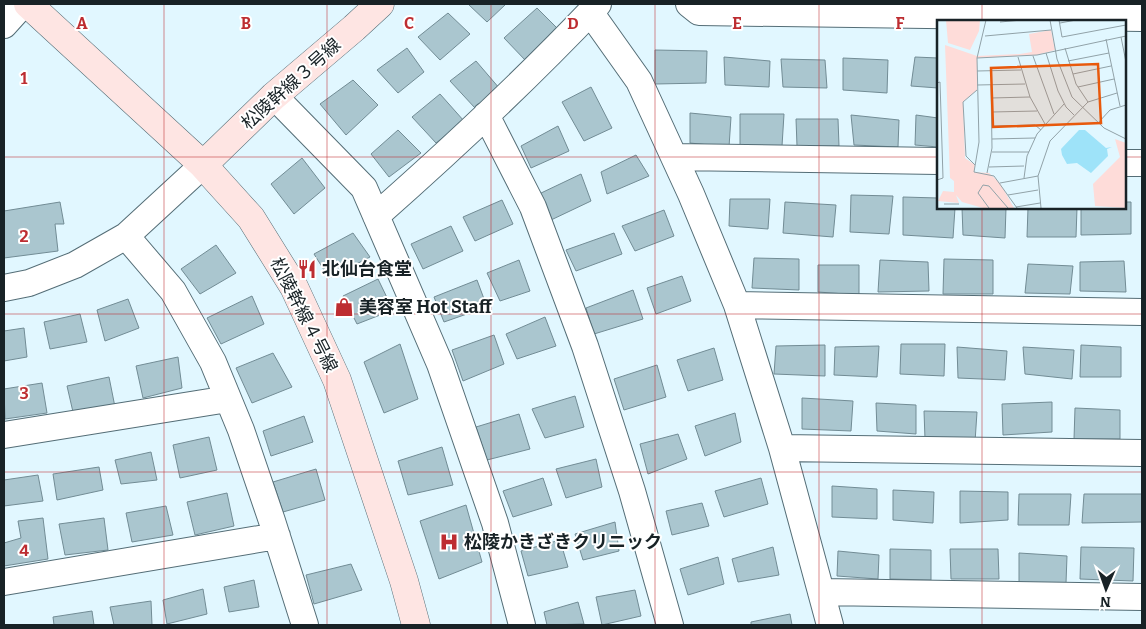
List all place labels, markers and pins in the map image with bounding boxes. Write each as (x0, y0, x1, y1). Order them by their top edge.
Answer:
restaurant icon: 北仙台食堂 (296, 258, 318, 280)
place label: 北仙台食堂 (322, 258, 412, 280)
shop icon: 美容室 Hot Staff (333, 296, 355, 318)
place label: 美容室 Hot Staff (359, 296, 493, 318)
hospital icon: 松陵かきざきクリニック (438, 531, 460, 553)
place label: 松陵かきざきクリニック (464, 531, 662, 553)

